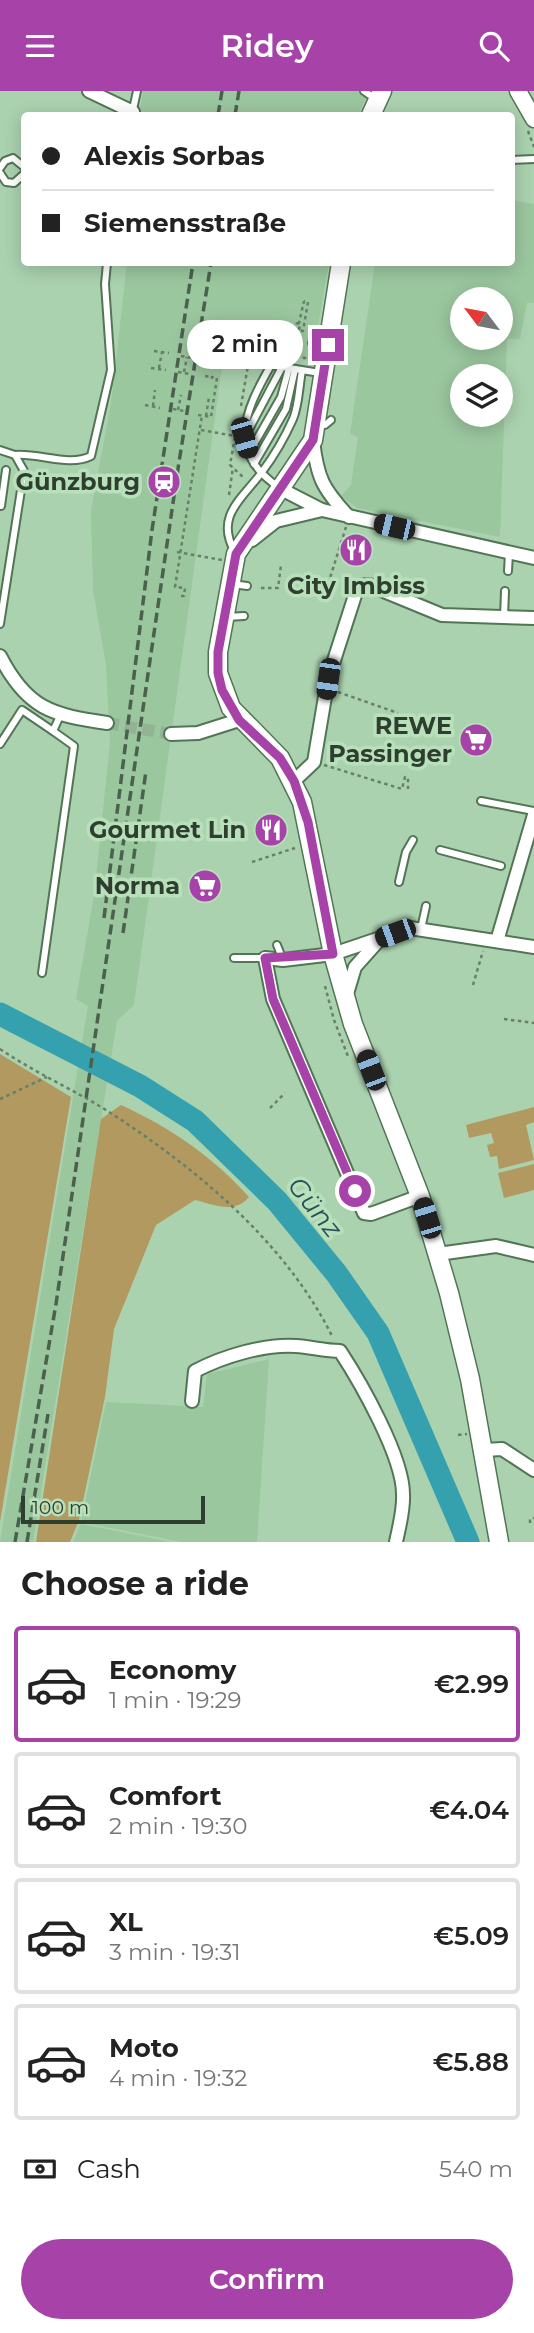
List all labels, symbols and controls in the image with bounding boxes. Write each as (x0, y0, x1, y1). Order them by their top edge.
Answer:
text: Ridey (220, 26, 314, 65)
icon: menu (21, 27, 59, 65)
icon: search (475, 27, 513, 65)
text: Alexis Sorbas (84, 140, 265, 172)
text: Siemensstraße (84, 207, 286, 239)
north arrow (450, 287, 513, 350)
map controls (450, 287, 513, 427)
callout: 2 min (188, 321, 304, 369)
route end (312, 329, 344, 361)
text: 2 min (212, 330, 278, 358)
button: layers (450, 364, 513, 427)
car (229, 415, 260, 461)
station icon: Günzburg (145, 463, 183, 501)
place label: Günzburg (15, 467, 140, 496)
car (372, 512, 417, 542)
restaurant icon: City Imbiss (337, 531, 375, 569)
place label: City Imbiss (287, 571, 425, 600)
car (315, 657, 342, 701)
place label: REWE Passinger (328, 711, 452, 768)
supermarket icon: REWE Passinger (457, 721, 495, 759)
restaurant icon: Gourmet Lin (252, 811, 290, 849)
place label: Gourmet Lin (89, 815, 246, 844)
supermarket icon: Norma (186, 867, 224, 905)
place label: Norma (95, 871, 180, 900)
car (372, 916, 419, 950)
car (354, 1047, 389, 1093)
water label: Günz (281, 1170, 349, 1244)
route start (339, 1175, 371, 1207)
car (411, 1195, 444, 1241)
scale bar (21, 1493, 205, 1525)
text: 100 m (32, 1496, 89, 1519)
text: Choose a ride (21, 1564, 249, 1603)
icon: car (25, 1653, 88, 1716)
text: Economy (109, 1654, 236, 1686)
text: €2.99 (434, 1668, 509, 1700)
text: 1 min · 19:29 (109, 1686, 242, 1714)
icon: car (25, 1779, 88, 1842)
text: Comfort (109, 1780, 221, 1812)
text: €4.04 (429, 1794, 509, 1826)
text: 2 min · 19:30 (109, 1812, 247, 1840)
icon: car (25, 1905, 88, 1968)
text: XL (109, 1906, 143, 1938)
text: €5.09 (433, 1920, 509, 1952)
text: 3 min · 19:31 (109, 1938, 240, 1966)
icon: car (25, 2031, 88, 2094)
text: Moto (109, 2032, 179, 2064)
text: €5.88 (433, 2046, 509, 2078)
text: 4 min · 19:32 (109, 2064, 247, 2092)
icon: cash (21, 2150, 59, 2188)
text: Cash (77, 2153, 141, 2185)
text: 540 m (439, 2155, 513, 2183)
button: Confirm (21, 2239, 513, 2319)

